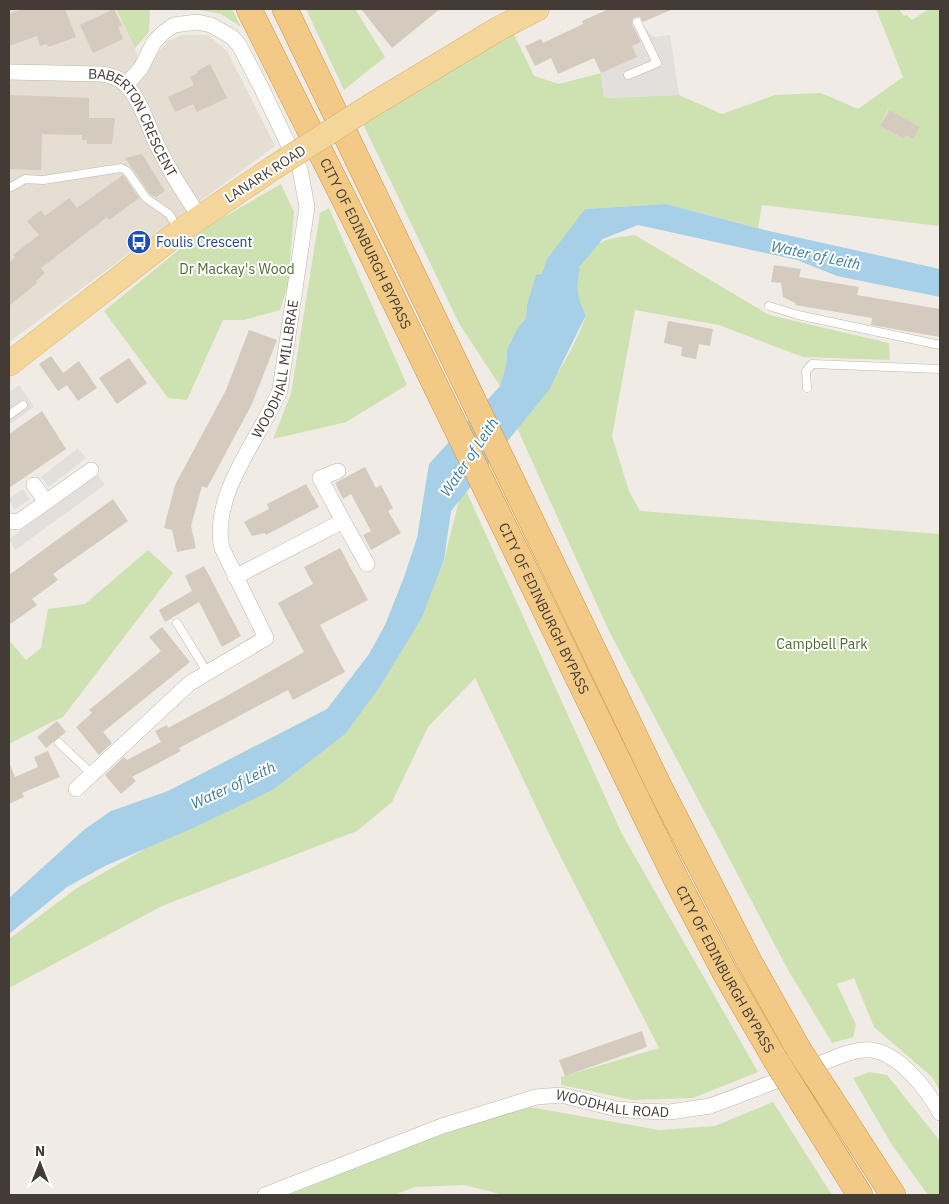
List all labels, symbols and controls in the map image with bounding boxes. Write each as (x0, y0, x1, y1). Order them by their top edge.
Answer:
street label: BABERTON CRESCENT (88, 65, 181, 180)
street label: LANARK ROAD (221, 141, 309, 207)
street label: CITY OF EDINBURGH BYPASS (316, 155, 416, 332)
bus stop icon: Foulis Crescent (126, 229, 152, 255)
place label: Foulis Crescent (156, 233, 253, 251)
water label: Water of Leith (769, 236, 863, 274)
park label: Dr Mackay's Wood (179, 260, 295, 278)
street label: WOODHALL MILLBRAE (248, 298, 302, 441)
water label: Water of Leith (436, 414, 502, 500)
street label: CITY OF EDINBURGH BYPASS (495, 520, 593, 697)
park label: Campbell Park (776, 635, 868, 653)
water label: Water of Leith (188, 757, 278, 813)
street label: CITY OF EDINBURGH BYPASS (672, 882, 779, 1056)
street label: WOODHALL ROAD (554, 1085, 670, 1121)
north arrow (15, 1139, 65, 1189)
text: N (35, 1142, 45, 1160)

